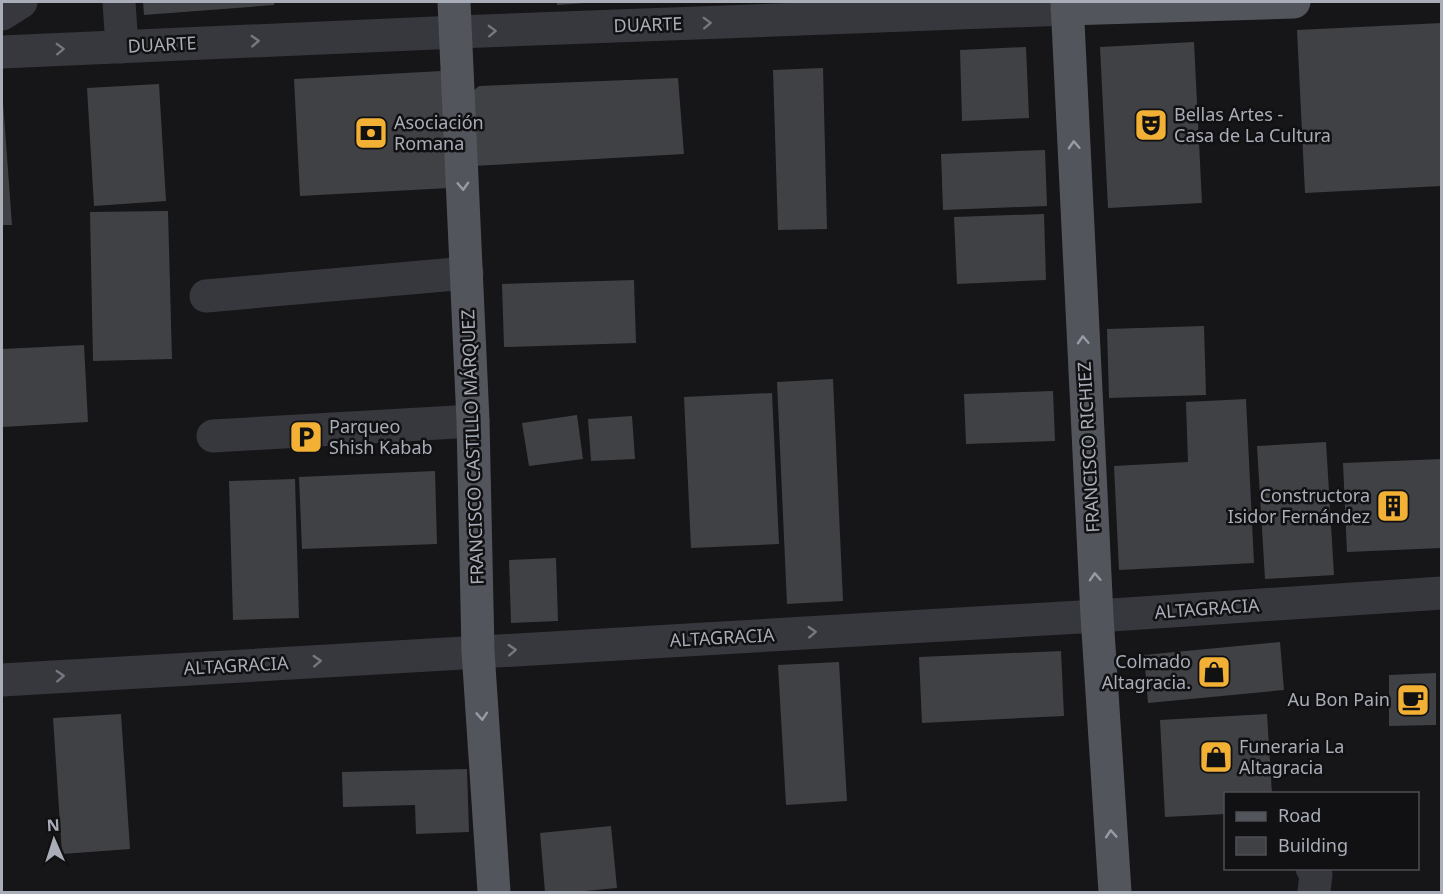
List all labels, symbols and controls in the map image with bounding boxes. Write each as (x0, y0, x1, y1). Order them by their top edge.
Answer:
street label: DUARTE (613, 11, 683, 37)
one-way arrow (703, 16, 712, 29)
one-way arrow (487, 24, 496, 37)
street label: DUARTE (127, 30, 197, 58)
one-way arrow (250, 34, 259, 47)
one-way arrow (55, 43, 64, 56)
place label: Bellas Artes - Casa de La Cultura (1174, 102, 1331, 147)
theatre icon: Bellas Artes - Casa de La Cultura (1133, 107, 1169, 143)
place label: Asociación Romana (394, 110, 484, 155)
bank icon: Asociación Romana (353, 115, 389, 151)
one-way arrow (1067, 141, 1080, 150)
one-way arrow (457, 181, 470, 190)
street label: FRANCISCO CASTILLO MÁRQUEZ (455, 309, 489, 585)
one-way arrow (1077, 335, 1090, 344)
street label: FRANCISCO RICHIEZ (1072, 361, 1104, 533)
place label: Parqueo Shish Kabab (329, 414, 433, 459)
parking icon: Parqueo Shish Kabab (288, 419, 324, 455)
place label: Constructora Isidor Fernández (1228, 483, 1370, 528)
building icon: Constructora Isidor Fernández (1375, 488, 1411, 524)
one-way arrow (1089, 572, 1102, 581)
street label: ALTAGRACIA (1154, 592, 1261, 624)
street label: ALTAGRACIA (669, 622, 775, 652)
one-way arrow (807, 626, 816, 639)
one-way arrow (508, 643, 517, 656)
place label: Colmado Altagracia. (1102, 649, 1191, 694)
street label: ALTAGRACIA (183, 650, 289, 680)
shop icon: Colmado Altagracia. (1196, 654, 1232, 690)
one-way arrow (313, 655, 322, 668)
one-way arrow (55, 670, 64, 683)
cafe icon: Au Bon Pain (1395, 682, 1431, 718)
place label: Au Bon Pain (1288, 687, 1390, 711)
one-way arrow (476, 712, 489, 721)
place label: Funeraria La Altagracia (1239, 734, 1344, 779)
shop icon: Funeraria La Altagracia (1198, 739, 1234, 775)
legend (1224, 792, 1419, 870)
text: Road (1278, 803, 1321, 827)
north arrow (24, 810, 84, 870)
text: N (46, 814, 60, 836)
one-way arrow (1105, 830, 1118, 839)
text: Building (1278, 833, 1348, 857)

